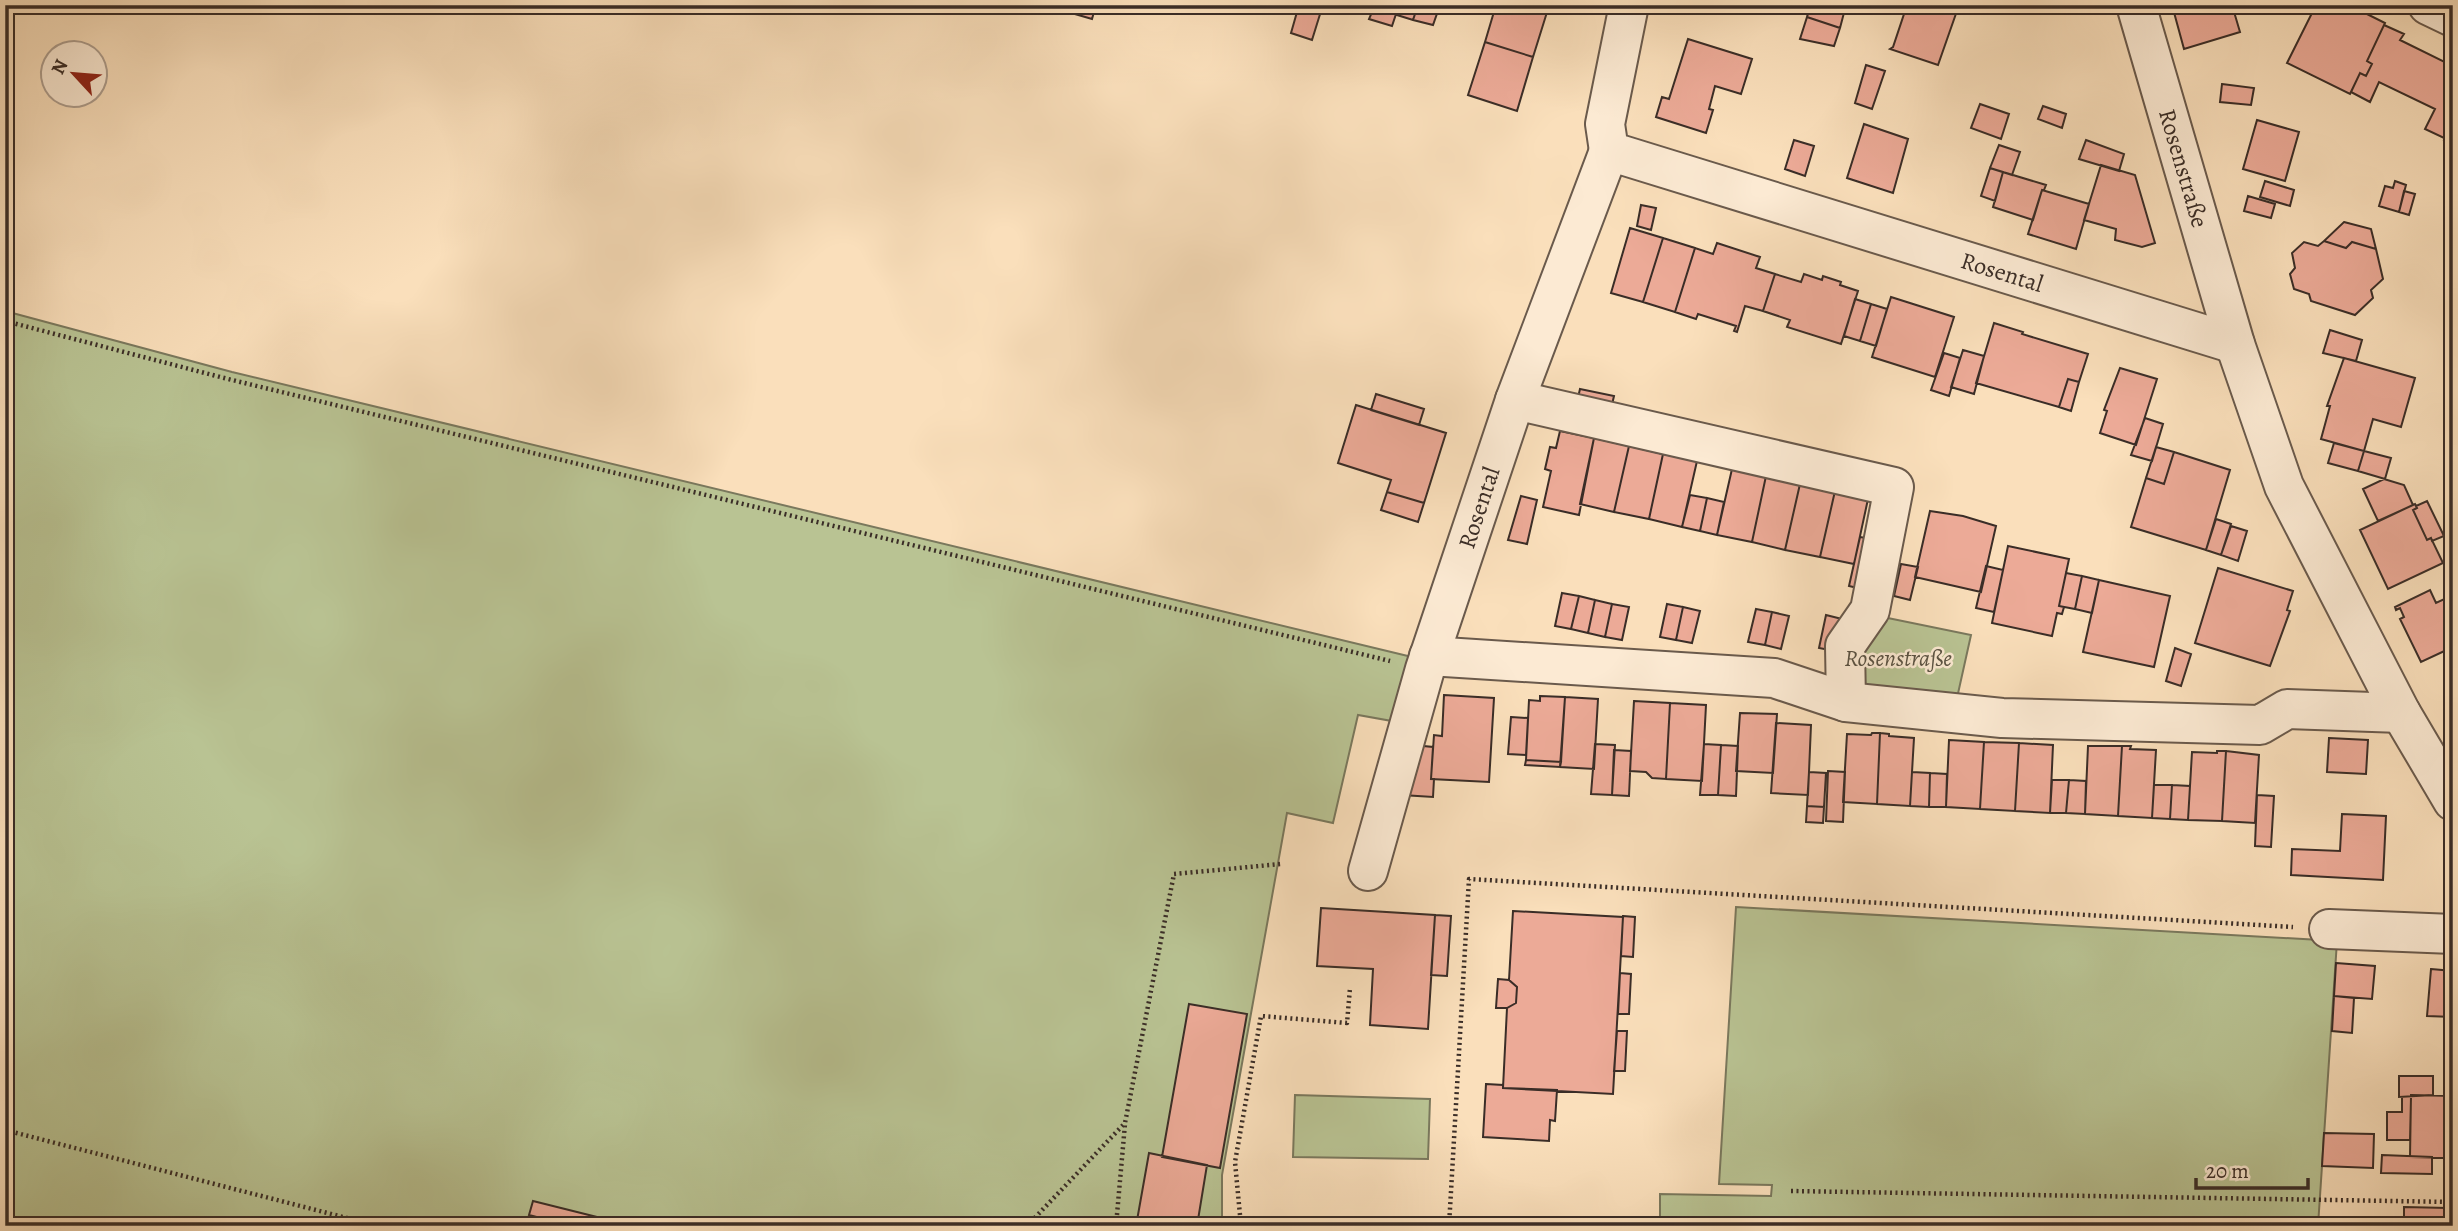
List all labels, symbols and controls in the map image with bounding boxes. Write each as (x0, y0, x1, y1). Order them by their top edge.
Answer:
north arrow (38, 38, 108, 108)
text: N (45, 55, 74, 79)
street label: Rosenstraße (2151, 105, 2216, 231)
street label: Rosental (1957, 244, 2047, 300)
street label: Rosental (1450, 462, 1508, 553)
park label: Rosenstraße (1844, 642, 1952, 674)
scale bar (2196, 1147, 2308, 1191)
text: 20 m (2206, 1157, 2249, 1185)

